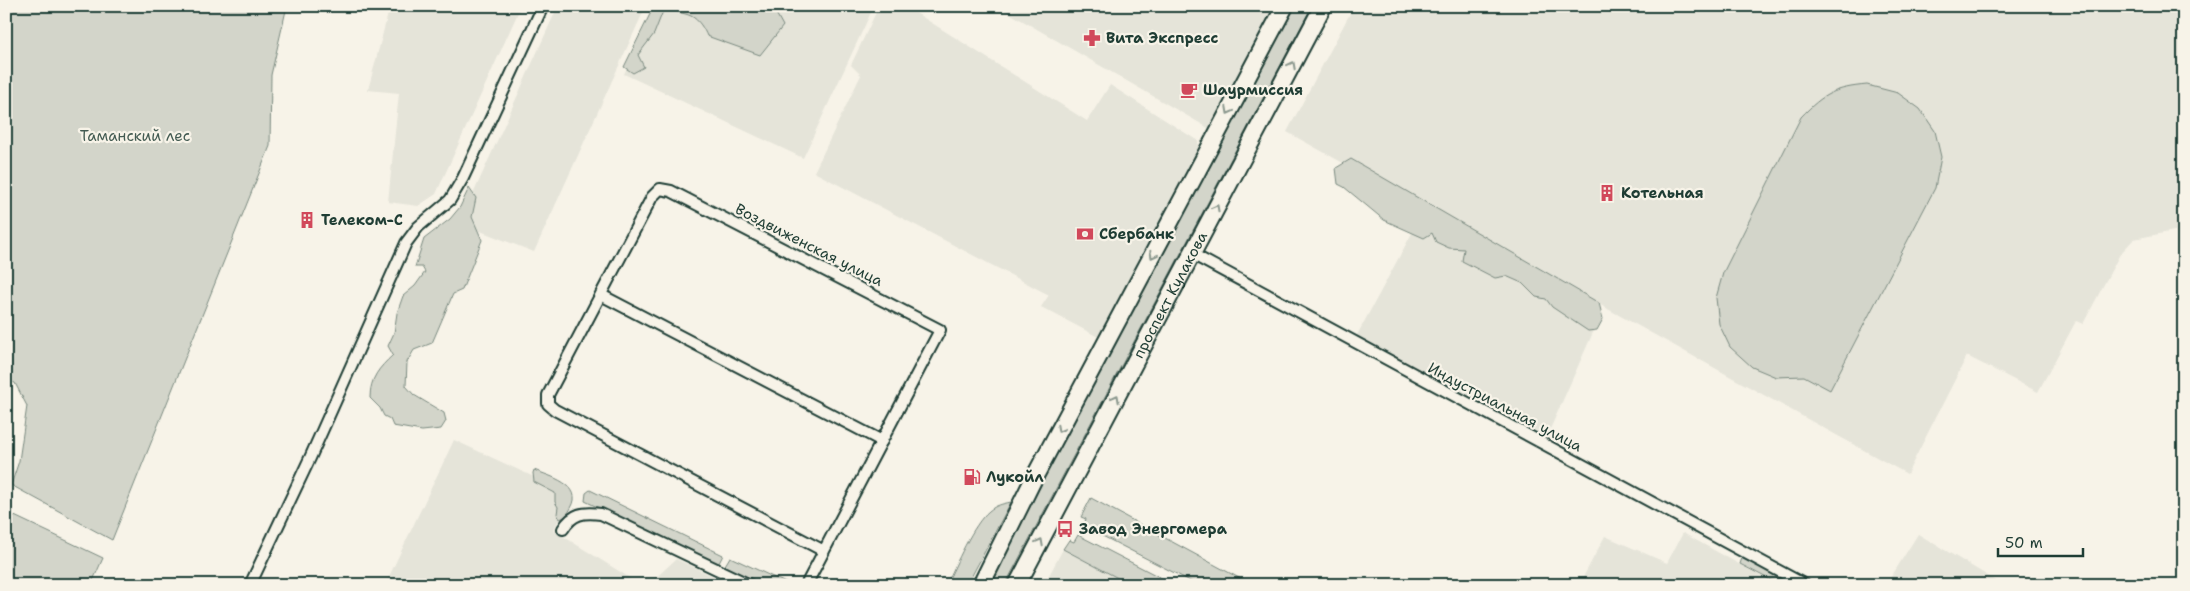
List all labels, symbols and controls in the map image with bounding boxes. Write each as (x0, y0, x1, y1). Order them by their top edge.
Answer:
pharmacy icon: Вита Экспресс (1082, 28, 1102, 48)
place label: Вита Экспресс (1106, 28, 1219, 48)
one-way arrow (1286, 61, 1296, 70)
cafe icon: Шаурмиссия (1179, 80, 1199, 100)
place label: Шаурмиссия (1203, 80, 1303, 100)
one-way arrow (1225, 106, 1235, 115)
park label: Таманский лес (80, 126, 190, 146)
building icon: Котельная (1597, 183, 1617, 203)
place label: Котельная (1621, 183, 1704, 203)
street label: Воздвиженская улица (732, 199, 887, 291)
one-way arrow (1210, 204, 1220, 213)
building icon: Телеком-С (297, 210, 317, 230)
place label: Телеком-С (321, 210, 403, 230)
bank icon: Сбербанк (1075, 224, 1095, 244)
place label: Сбербанк (1099, 224, 1175, 244)
street label: проспект Кулакова (1129, 228, 1212, 362)
one-way arrow (1149, 249, 1159, 258)
street label: Индустриальная улица (1424, 358, 1586, 457)
one-way arrow (1110, 394, 1120, 403)
one-way arrow (1056, 424, 1066, 433)
fuel station icon: Лукойл (962, 467, 982, 487)
place label: Лукойл (986, 467, 1044, 487)
bus stop icon: Завод Энергомера (1055, 519, 1075, 539)
place label: Завод Энергомера (1079, 519, 1228, 539)
scale bar (1998, 526, 2082, 558)
text: 50 m (2005, 533, 2043, 553)
one-way arrow (1033, 538, 1043, 547)

